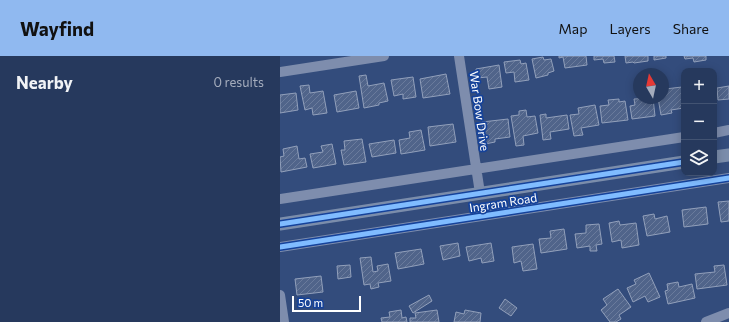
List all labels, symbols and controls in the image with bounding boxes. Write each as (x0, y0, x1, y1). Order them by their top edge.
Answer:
text: Wayfind (20, 17, 94, 40)
text: Map (559, 20, 587, 37)
text: Layers (609, 20, 651, 37)
text: Share (673, 20, 709, 37)
north arrow (633, 68, 669, 104)
map controls (681, 68, 717, 176)
button: + (681, 68, 717, 104)
street label: War Bow Drive (467, 70, 493, 152)
text: Nearby (16, 72, 73, 93)
text: 0 results (213, 74, 264, 90)
button: − (681, 104, 717, 140)
button: layers (681, 140, 717, 176)
street label: Ingram Road (468, 190, 538, 214)
scale bar (292, 294, 361, 313)
text: 50 m (298, 296, 323, 309)

